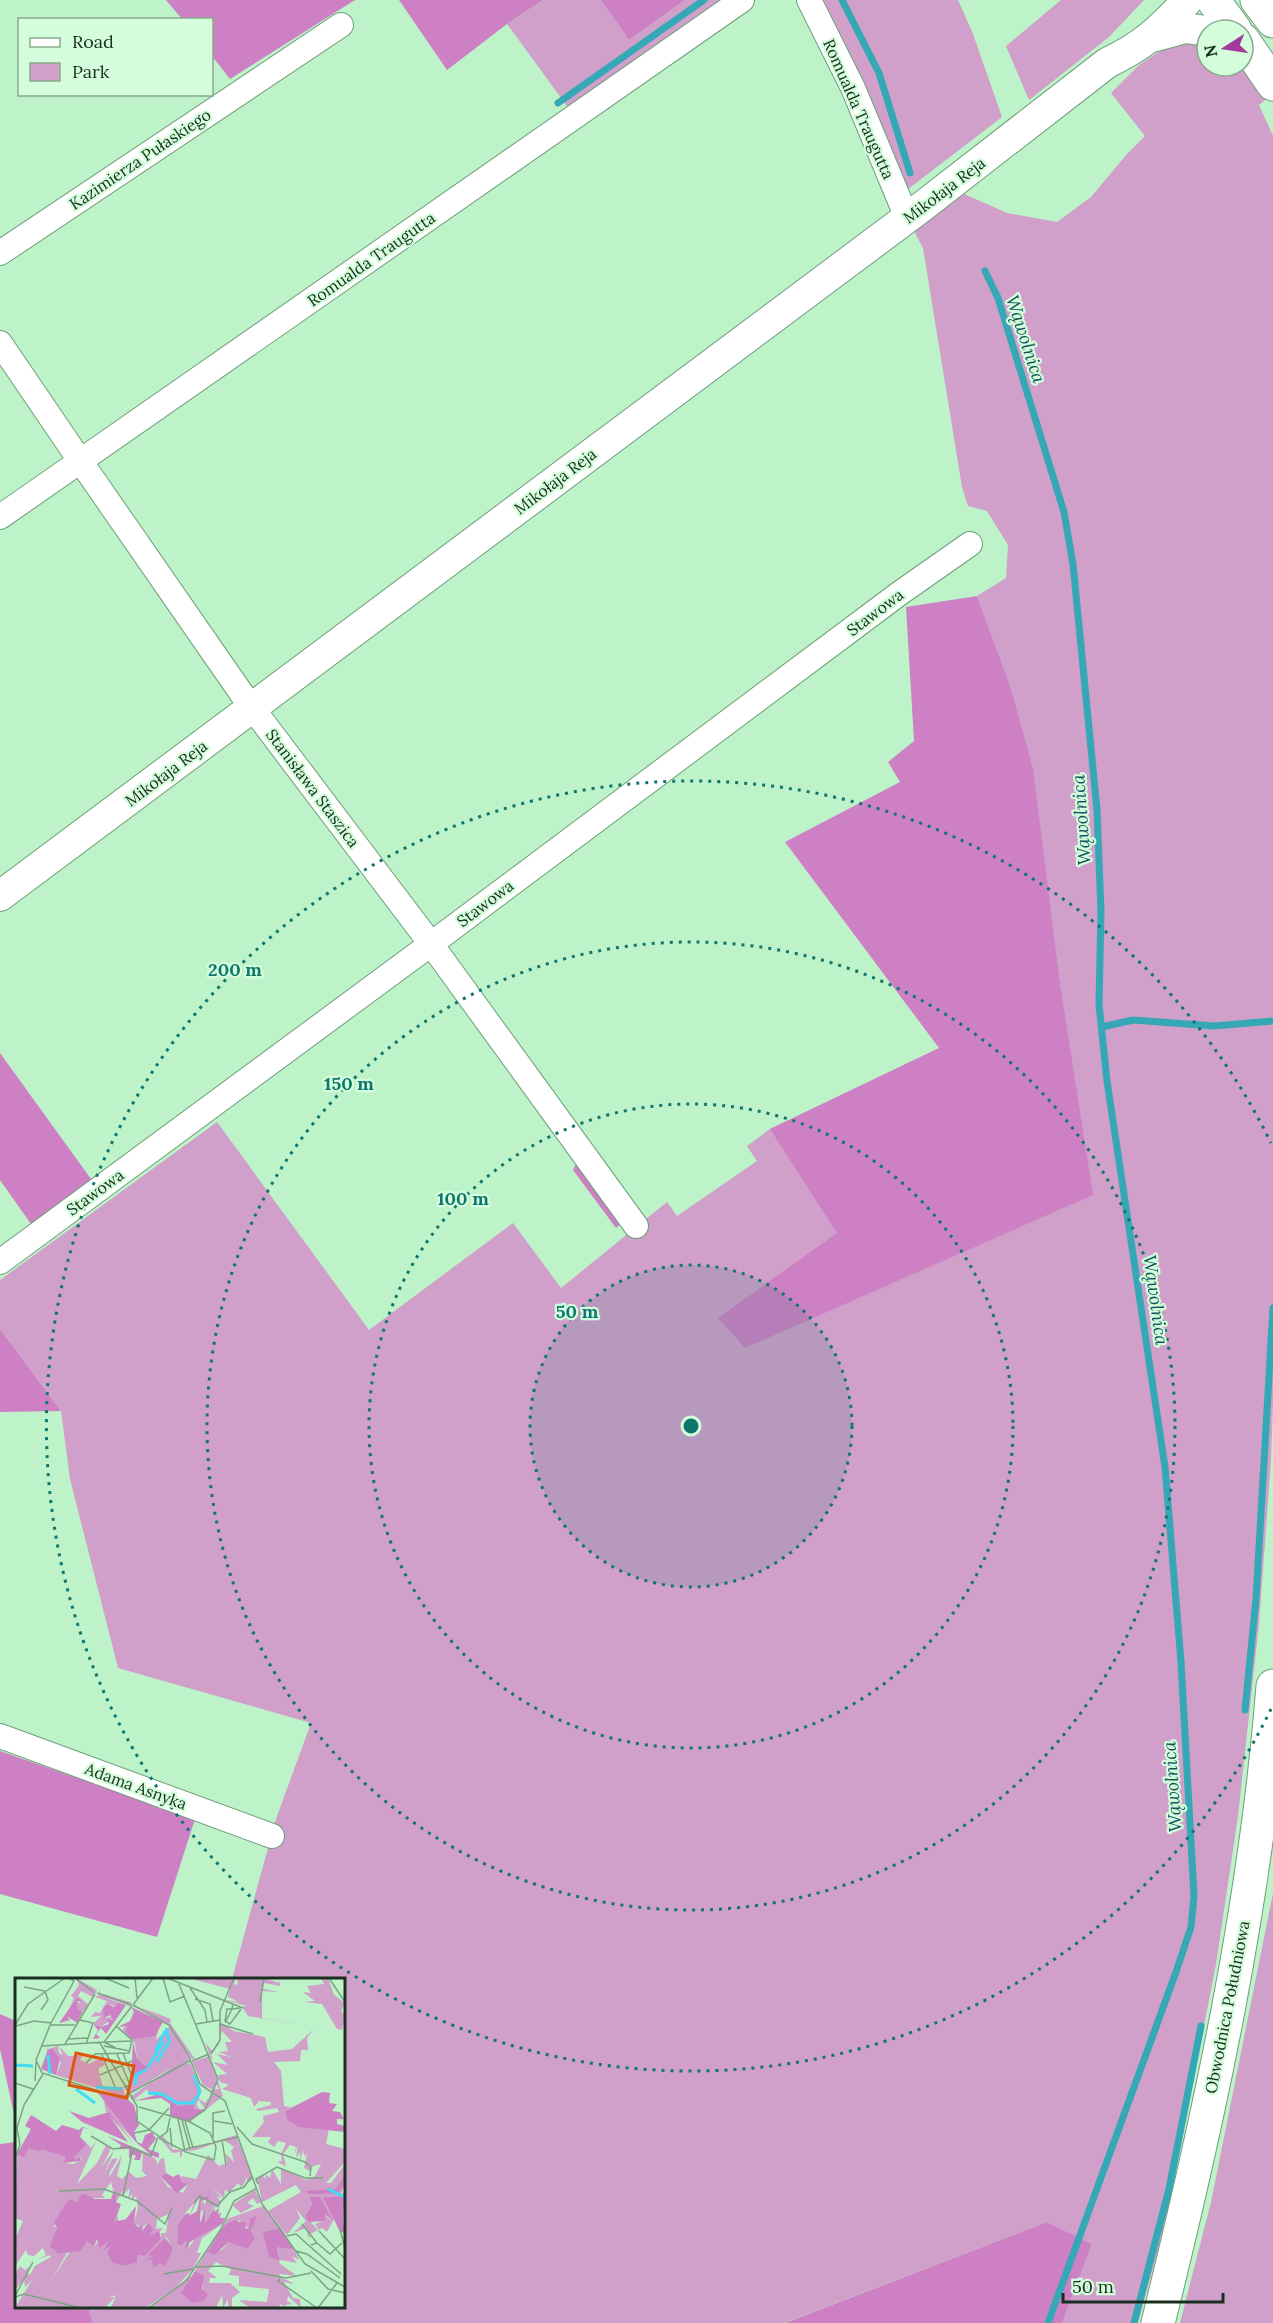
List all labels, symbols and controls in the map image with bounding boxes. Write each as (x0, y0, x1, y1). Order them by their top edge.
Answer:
legend (18, 18, 213, 96)
north arrow (1195, 18, 1255, 78)
text: Road (72, 30, 114, 53)
street label: Romualda Traugutta (819, 36, 899, 182)
text: N (1199, 43, 1221, 59)
text: Park (72, 60, 110, 83)
street label: Kazimierza Pułaskiego (65, 104, 215, 214)
street label: Mikołaja Reja (899, 153, 989, 227)
street label: Romualda Traugutta (303, 207, 439, 311)
water label: Wąwolnica (1001, 292, 1051, 386)
street label: Mikołaja Reja (510, 444, 600, 518)
street label: Stawowa (843, 584, 907, 640)
street label: Stanisława Staszica (262, 725, 364, 851)
street label: Mikołaja Reja (121, 736, 211, 810)
water label: Wąwolnica (1066, 774, 1096, 866)
street label: Stawowa (453, 875, 517, 931)
text: 200 m (208, 958, 262, 981)
text: 150 m (324, 1072, 374, 1095)
street label: Stawowa (62, 1165, 128, 1219)
text: 100 m (437, 1187, 489, 1210)
water label: Wąwolnica (1138, 1253, 1174, 1347)
text: 50 m (556, 1300, 599, 1323)
centre of rings (681, 1416, 701, 1436)
water label: Wąwolnica (1157, 1741, 1187, 1833)
street label: Adama Asnyka (81, 1758, 190, 1814)
street label: Obwodnica Południowa (1200, 1919, 1254, 2095)
inset map (15, 1978, 345, 2308)
scale bar (1063, 2266, 1224, 2304)
text: 50 m (1072, 2275, 1114, 2298)

